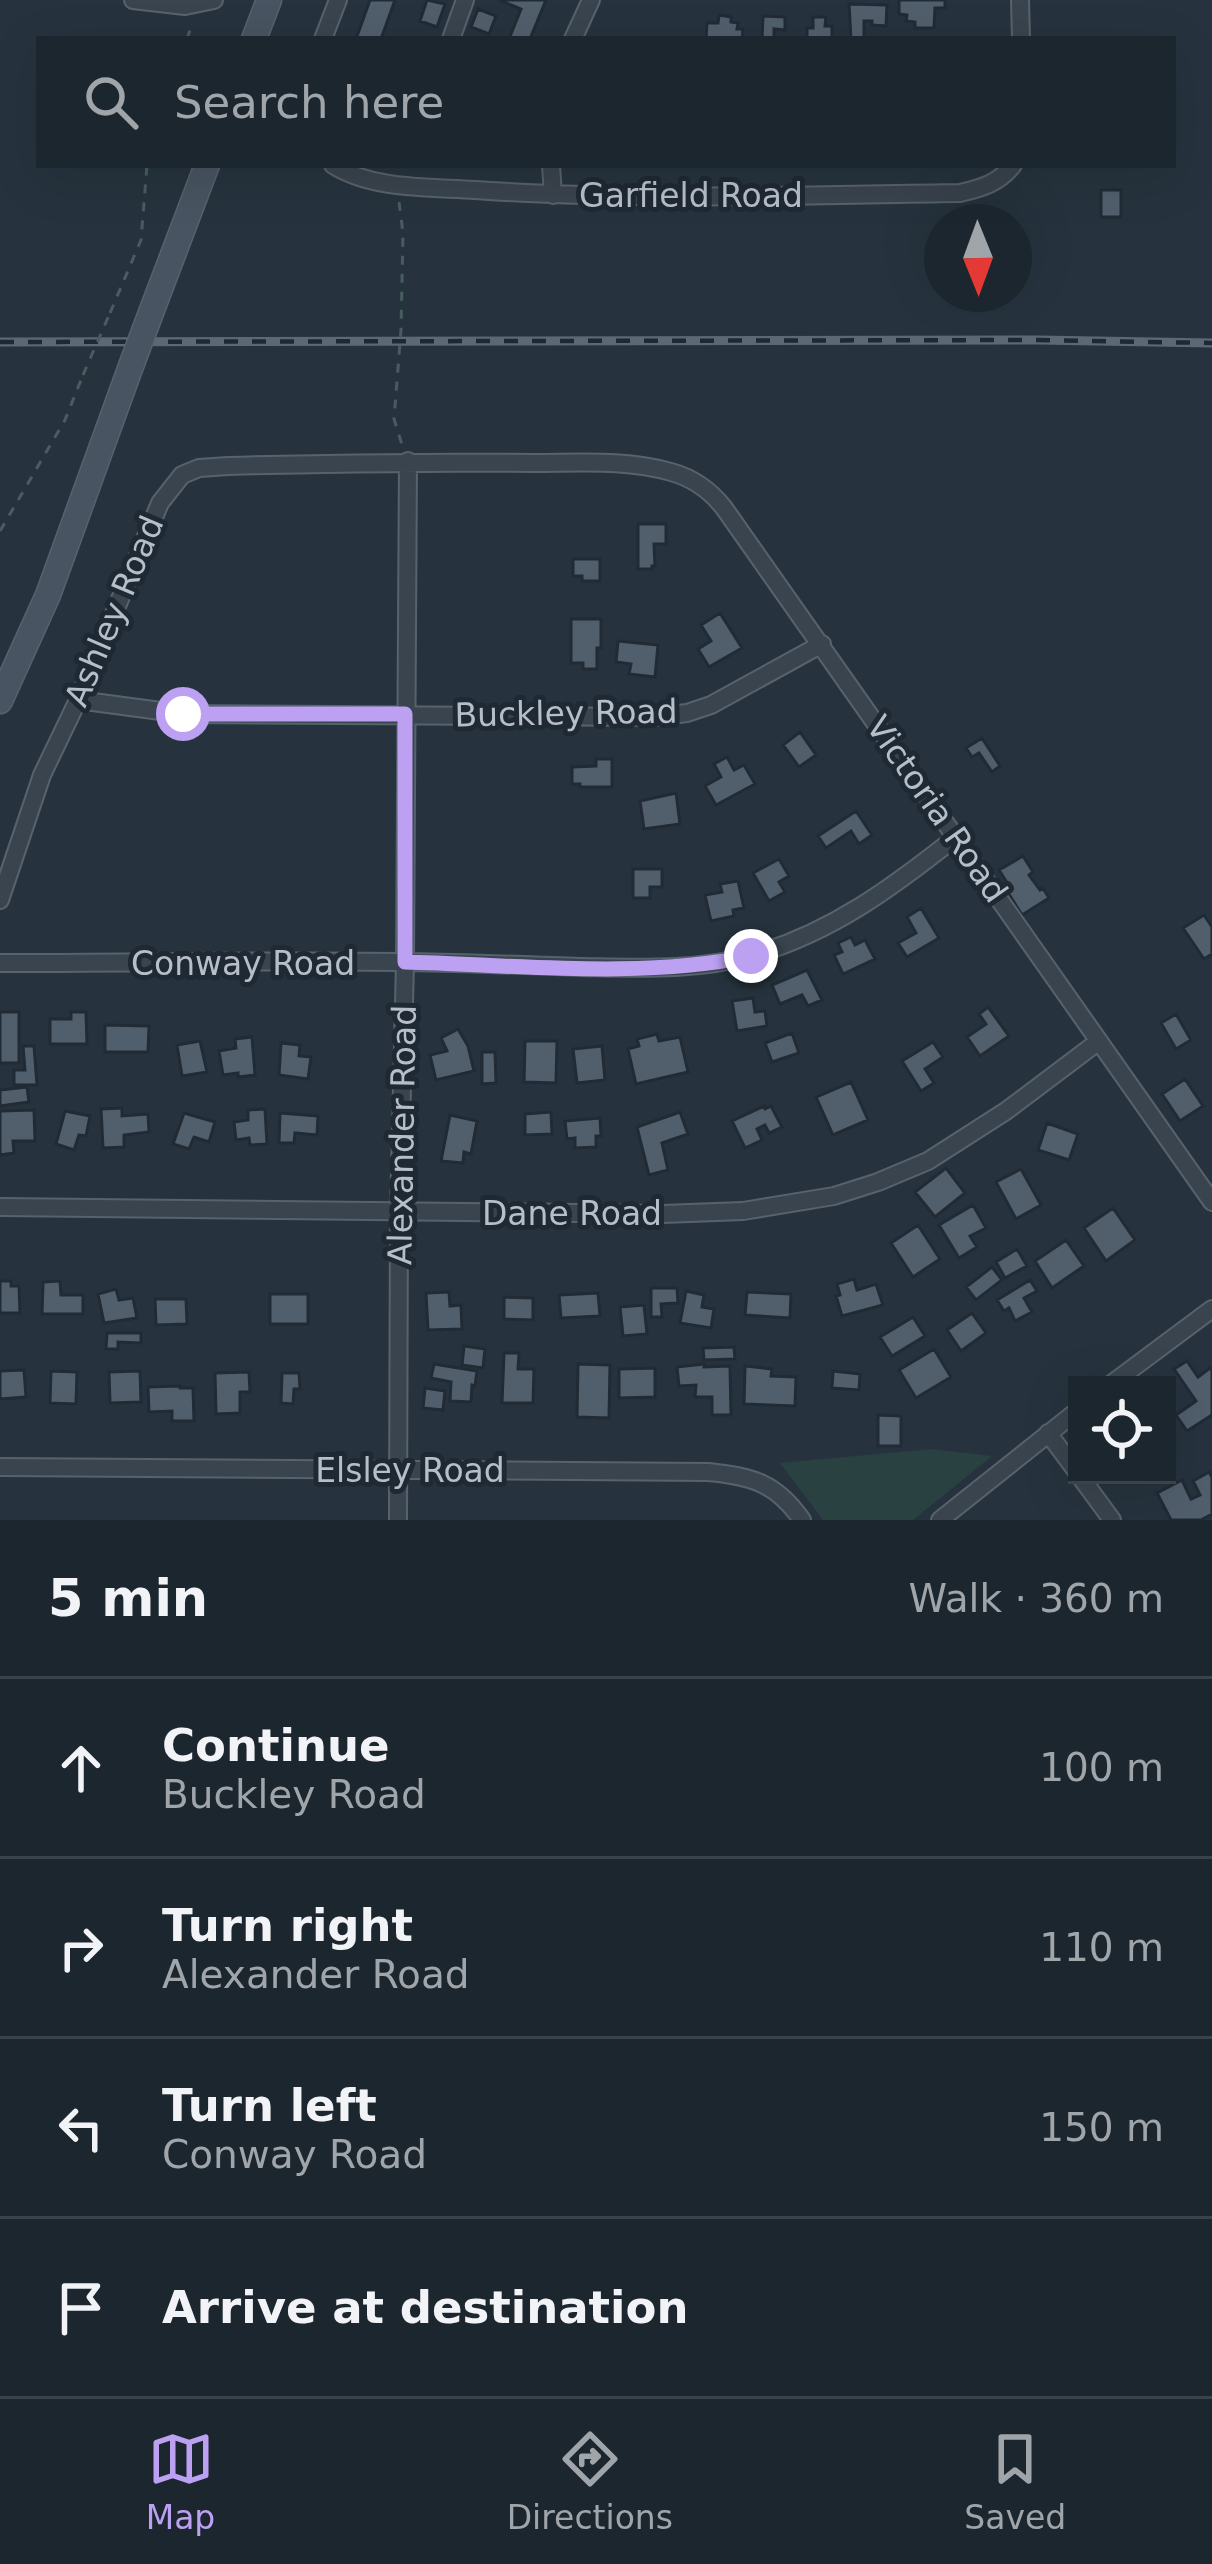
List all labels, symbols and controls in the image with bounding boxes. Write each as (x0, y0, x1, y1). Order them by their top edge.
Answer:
search box (36, 36, 1176, 168)
icon: search (78, 69, 144, 135)
text: Search here (174, 76, 444, 129)
street label: Garfield Road (579, 176, 803, 215)
north arrow (924, 204, 1032, 312)
street label: Ashley Road (56, 510, 172, 712)
route start (156, 687, 210, 741)
street label: Buckley Road (454, 692, 678, 734)
street label: Victoria Road (858, 708, 1016, 910)
route end (724, 929, 778, 983)
street label: Conway Road (131, 944, 355, 983)
street label: Alexander Road (380, 1005, 424, 1265)
street label: Dane Road (482, 1194, 662, 1233)
map controls (1068, 1376, 1176, 1484)
button: locate (1068, 1376, 1176, 1484)
street label: Elsley Road (315, 1451, 505, 1490)
text: 5 min (48, 1569, 208, 1628)
text: Walk · 360 m (909, 1576, 1164, 1621)
text: Continue (162, 1719, 390, 1772)
icon: ahead (48, 1735, 114, 1801)
text: 100 m (1039, 1745, 1164, 1790)
text: Buckley Road (162, 1772, 426, 1817)
text: Turn right (162, 1899, 413, 1952)
icon: right (48, 1915, 114, 1981)
text: 110 m (1039, 1925, 1164, 1970)
text: Alexander Road (162, 1952, 470, 1997)
text: Turn left (162, 2079, 377, 2132)
icon: left (48, 2095, 114, 2161)
text: 150 m (1039, 2105, 1164, 2150)
text: Conway Road (162, 2132, 427, 2177)
icon: arrive (48, 2275, 114, 2341)
text: Arrive at destination (162, 2281, 688, 2334)
tab: Map (146, 2426, 215, 2537)
tab: Directions (507, 2426, 673, 2537)
tab: Saved (964, 2426, 1066, 2537)

